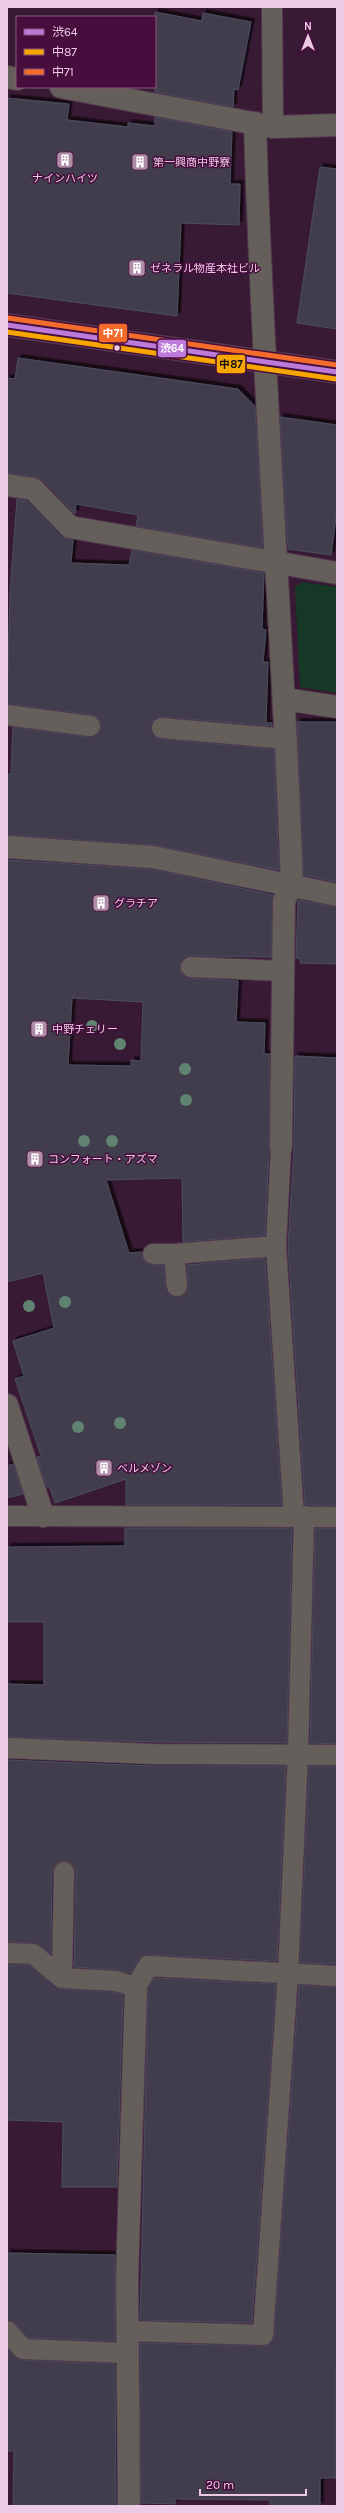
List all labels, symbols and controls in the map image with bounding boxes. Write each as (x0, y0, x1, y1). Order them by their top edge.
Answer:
legend (16, 16, 156, 88)
north arrow (288, 16, 328, 56)
text: N (304, 20, 312, 33)
text: 渋64 (52, 25, 78, 39)
text: 中87 (52, 45, 77, 59)
text: 中71 (52, 65, 74, 79)
building icon: ナインハイツ (55, 150, 75, 170)
building icon: 第一興商中野寮 (130, 152, 150, 172)
place label: 第一興商中野寮 (153, 156, 230, 169)
place label: ナインハイツ (32, 172, 98, 185)
building icon: ゼネラル物産本社ビル (127, 258, 147, 278)
place label: ゼネラル物産本社ビル (150, 262, 260, 275)
line badge: 中71 (98, 323, 128, 343)
text: 中71 (103, 327, 123, 340)
line badge: 渋64 (157, 339, 187, 358)
text: 渋64 (160, 342, 185, 355)
unlabelled marker (112, 343, 122, 353)
line badge: 中87 (216, 354, 246, 374)
text: 中87 (219, 358, 243, 371)
building icon: グラチア (91, 893, 111, 913)
place label: グラチア (114, 897, 158, 910)
building icon: 中野チェリー (29, 1019, 49, 1039)
place label: 中野チェリー (52, 1023, 118, 1036)
building icon: コンフォート・アズマ (25, 1149, 45, 1169)
place label: コンフォート・アズマ (48, 1153, 158, 1166)
building icon: ベルメゾン (94, 1458, 114, 1478)
place label: ベルメゾン (117, 1462, 172, 1475)
scale bar (200, 2471, 306, 2497)
text: 20 m (206, 2478, 234, 2492)

